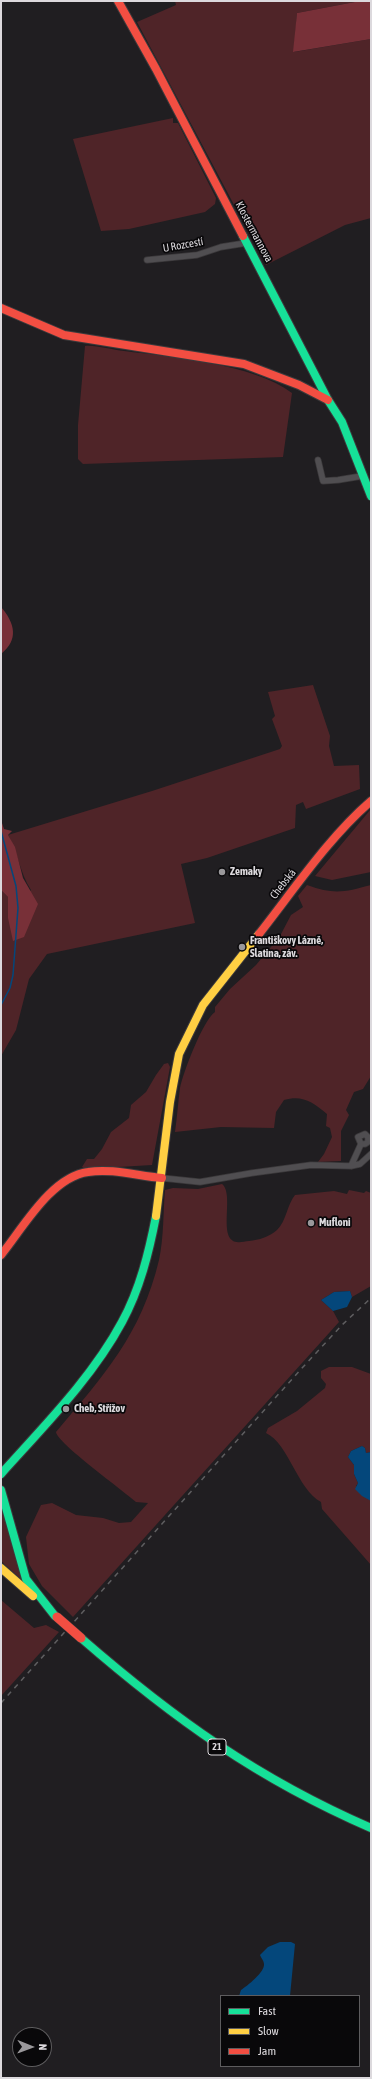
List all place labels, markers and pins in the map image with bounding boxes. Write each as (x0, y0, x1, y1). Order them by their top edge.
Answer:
place label: Zemaky (230, 865, 262, 879)
marker: Zemaky (217, 867, 227, 877)
place label: Františkovy Lázně, Slatina, záv. (250, 934, 323, 960)
marker: Františkovy Lázně, Slatina, záv. (237, 942, 247, 952)
place label: Mufloni (319, 1216, 351, 1230)
marker: Mufloni (306, 1218, 316, 1228)
place label: Cheb, Střížov (74, 1402, 125, 1416)
marker: Cheb, Střížov (61, 1404, 71, 1414)

